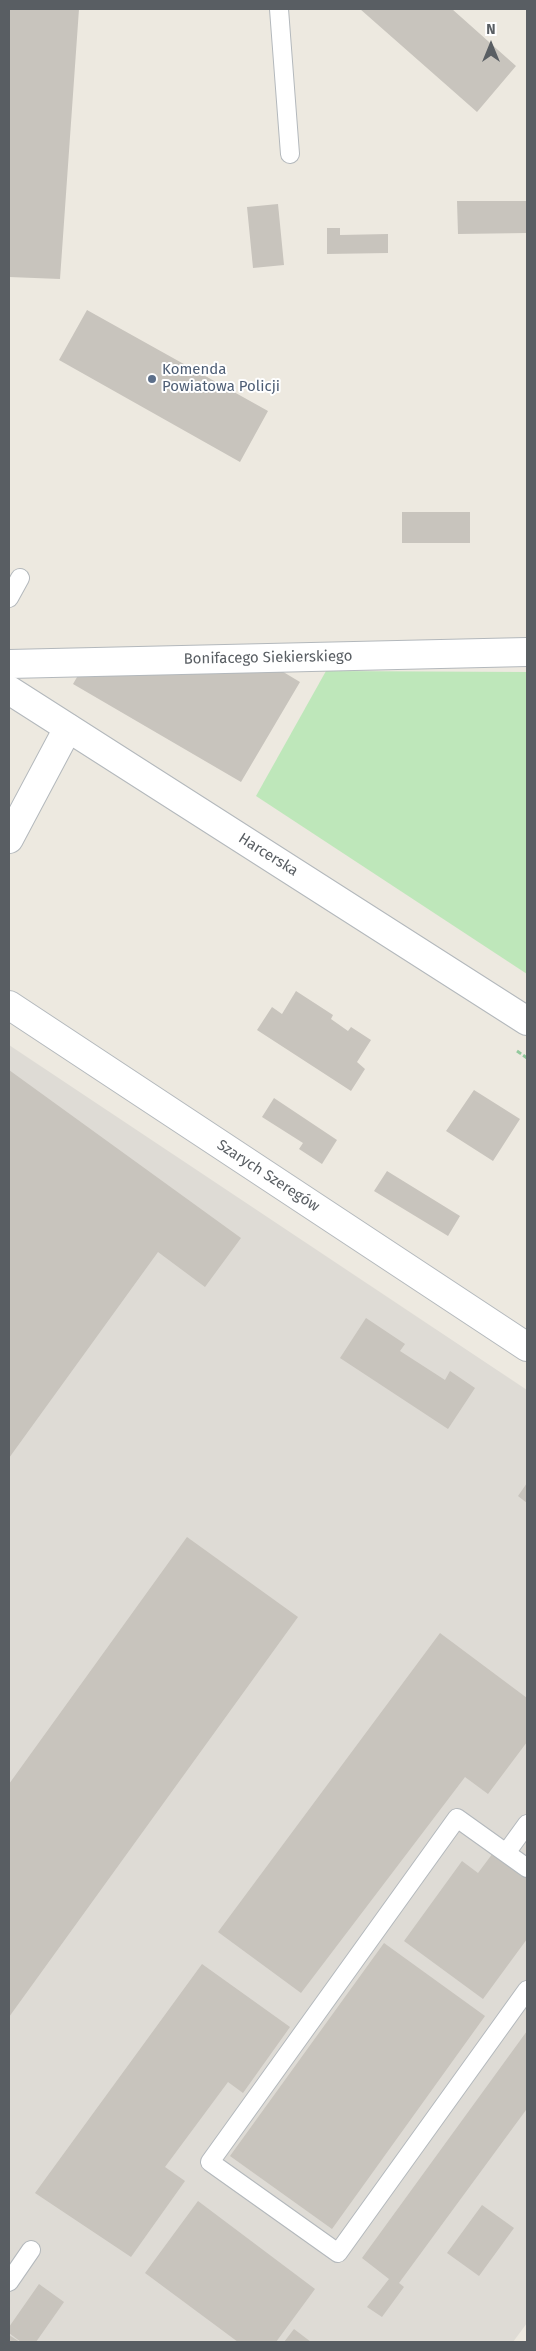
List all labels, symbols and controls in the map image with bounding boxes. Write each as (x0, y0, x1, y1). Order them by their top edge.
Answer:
north arrow (466, 20, 516, 70)
text: N (486, 21, 496, 38)
place label: Komenda Powiatowa Policji (162, 361, 280, 396)
marker: Komenda Powiatowa Policji (146, 373, 158, 385)
street label: Bonifacego Siekierskiego (183, 648, 353, 668)
street label: Harcerska (235, 830, 301, 880)
street label: Szarych Szeregów (213, 1136, 323, 1216)

